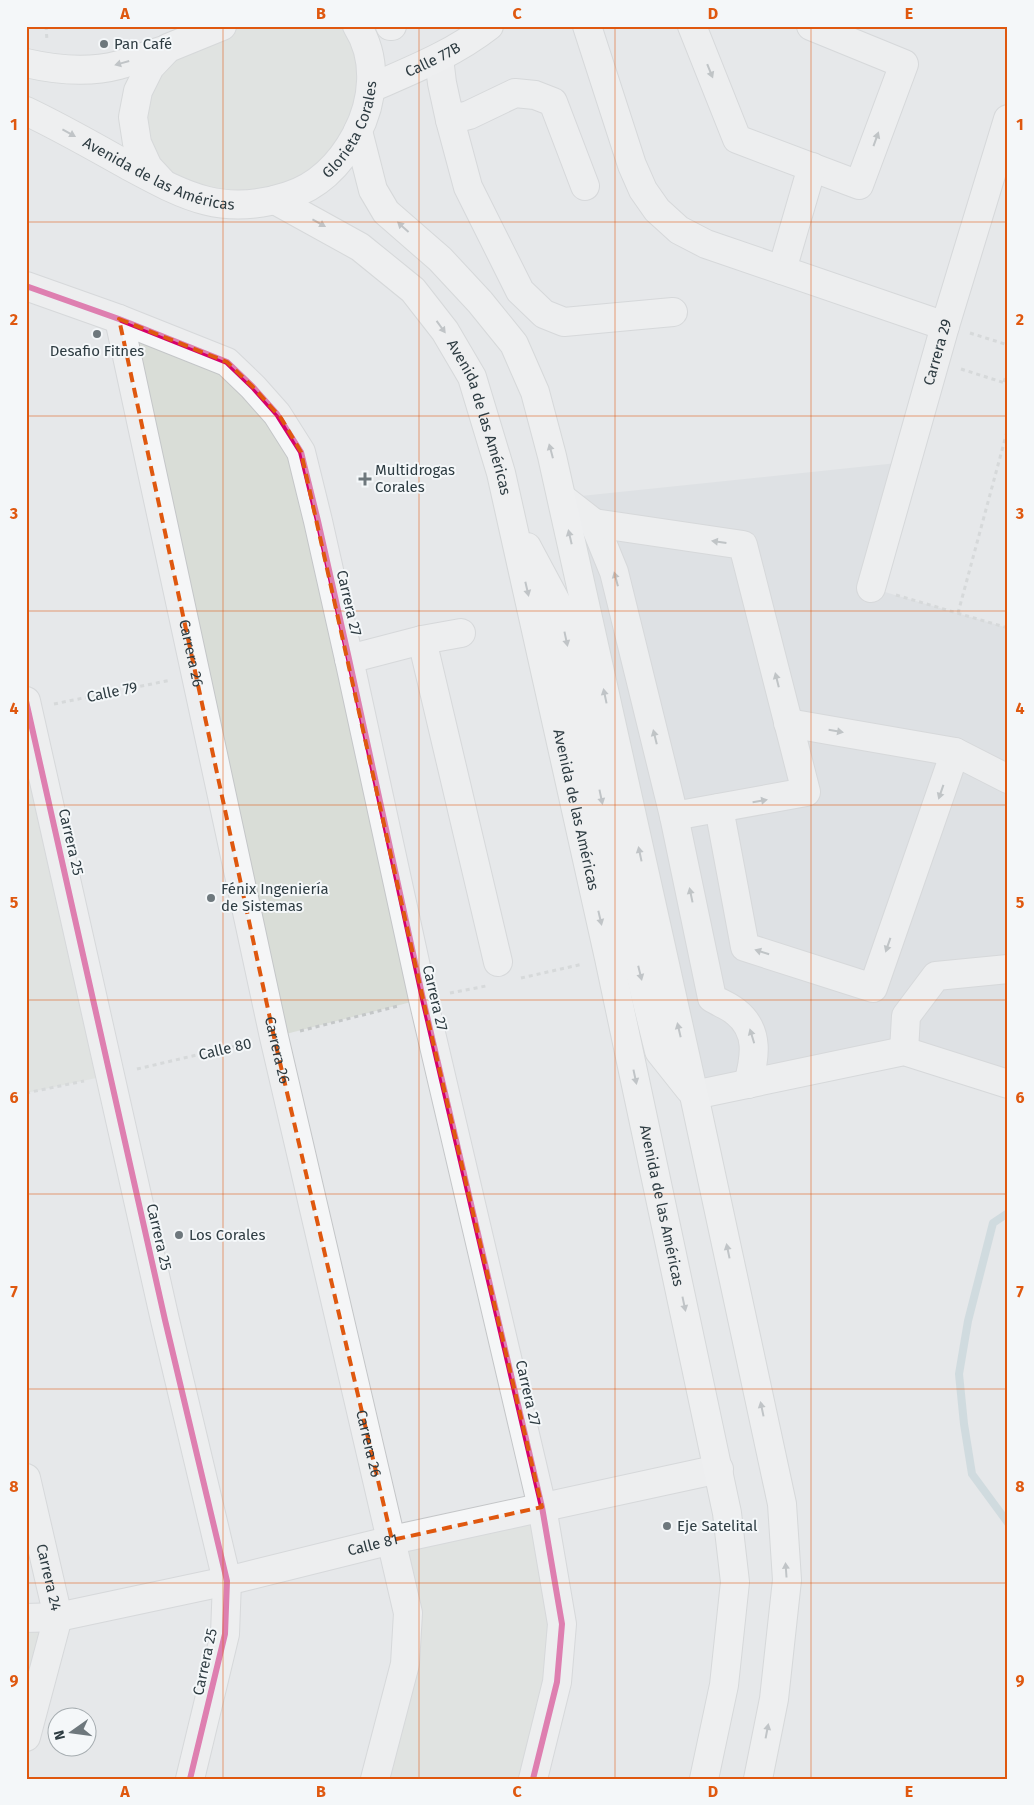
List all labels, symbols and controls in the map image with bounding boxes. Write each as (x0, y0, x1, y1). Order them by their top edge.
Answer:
text: A (119, 4, 130, 23)
text: B (316, 4, 326, 23)
text: C (512, 4, 522, 23)
text: D (708, 4, 718, 23)
text: E (905, 4, 913, 23)
place label: Pan Café (114, 35, 172, 53)
marker: Pan Café (98, 38, 110, 50)
street label: Calle 77B (402, 38, 464, 81)
one-way arrow (114, 60, 129, 68)
one-way arrow (707, 64, 714, 79)
street label: Glorieta Corales (319, 80, 380, 182)
text: 1 (10, 115, 18, 134)
text: 1 (1016, 115, 1024, 134)
one-way arrow (63, 129, 76, 138)
one-way arrow (872, 131, 880, 146)
street label: Avenida de las Américas (80, 133, 235, 214)
one-way arrow (312, 219, 325, 228)
one-way arrow (396, 222, 409, 233)
text: 2 (10, 310, 18, 329)
text: 2 (1016, 310, 1024, 329)
street label: Carrera 29 (920, 317, 956, 388)
one-way arrow (436, 320, 446, 334)
marker: Desafio Fitnes (91, 328, 103, 340)
street label: Avenida de las Américas (443, 336, 515, 497)
place label: Desafio Fitnes (50, 342, 144, 360)
one-way arrow (547, 443, 555, 458)
place label: Multidrogas Corales (375, 461, 455, 496)
marker: Multidrogas Corales (359, 473, 371, 485)
text: 3 (9, 504, 18, 523)
text: 3 (1015, 504, 1024, 523)
one-way arrow (566, 529, 574, 545)
one-way arrow (711, 538, 727, 546)
street label: Carrera 27 (333, 568, 365, 638)
one-way arrow (611, 571, 619, 586)
one-way arrow (523, 581, 531, 596)
street label: Carrera 26 (175, 618, 207, 689)
one-way arrow (562, 631, 570, 647)
one-way arrow (773, 672, 781, 687)
street label: Calle 79 (85, 678, 139, 706)
one-way arrow (601, 688, 609, 703)
text: 4 (9, 699, 19, 718)
text: 4 (1015, 699, 1025, 718)
street label: Avenida de las Américas (549, 727, 603, 892)
one-way arrow (828, 728, 844, 736)
one-way arrow (651, 729, 659, 744)
one-way arrow (937, 784, 944, 799)
one-way arrow (597, 790, 605, 805)
one-way arrow (752, 796, 768, 804)
street label: Carrera 25 (55, 807, 87, 877)
one-way arrow (636, 847, 644, 862)
place label: Fénix Ingeniería de Sistemas (221, 880, 329, 915)
one-way arrow (687, 888, 695, 903)
marker: Fénix Ingeniería de Sistemas (205, 892, 217, 904)
text: 5 (10, 893, 19, 912)
text: 5 (1016, 893, 1025, 912)
one-way arrow (597, 911, 605, 927)
one-way arrow (884, 938, 892, 953)
one-way arrow (754, 948, 769, 956)
street label: Carrera 27 (419, 963, 451, 1033)
one-way arrow (636, 965, 644, 980)
street label: Carrera 26 (261, 1015, 294, 1086)
one-way arrow (675, 1023, 683, 1038)
one-way arrow (747, 1028, 755, 1043)
street label: Calle 80 (197, 1034, 253, 1064)
one-way arrow (631, 1069, 639, 1085)
text: 6 (9, 1088, 19, 1107)
text: 6 (1015, 1088, 1025, 1107)
street label: Avenida de las Américas (636, 1123, 688, 1288)
street label: Carrera 25 (143, 1202, 175, 1272)
place label: Los Corales (189, 1226, 265, 1244)
marker: Los Corales (173, 1229, 185, 1241)
one-way arrow (723, 1242, 731, 1258)
text: 7 (10, 1282, 18, 1301)
text: 7 (1016, 1282, 1024, 1301)
one-way arrow (680, 1297, 688, 1313)
street label: Carrera 27 (512, 1358, 544, 1428)
one-way arrow (758, 1402, 766, 1417)
street label: Carrera 26 (352, 1408, 385, 1479)
text: 8 (9, 1477, 19, 1496)
text: 8 (1015, 1477, 1025, 1496)
place label: Eje Satelital (677, 1517, 758, 1535)
marker: Eje Satelital (661, 1520, 673, 1532)
street label: Calle 81 (346, 1530, 400, 1560)
street label: Carrera 24 (32, 1542, 65, 1613)
one-way arrow (782, 1562, 790, 1578)
street label: Carrera 25 (189, 1627, 221, 1697)
text: 9 (10, 1671, 19, 1690)
text: 9 (1016, 1671, 1025, 1690)
north arrow (48, 1708, 98, 1758)
one-way arrow (764, 1723, 772, 1739)
text: N (50, 1728, 69, 1742)
text: A (119, 1782, 130, 1801)
text: B (316, 1782, 326, 1801)
text: C (512, 1782, 522, 1801)
text: D (708, 1782, 718, 1801)
text: E (905, 1782, 913, 1801)

